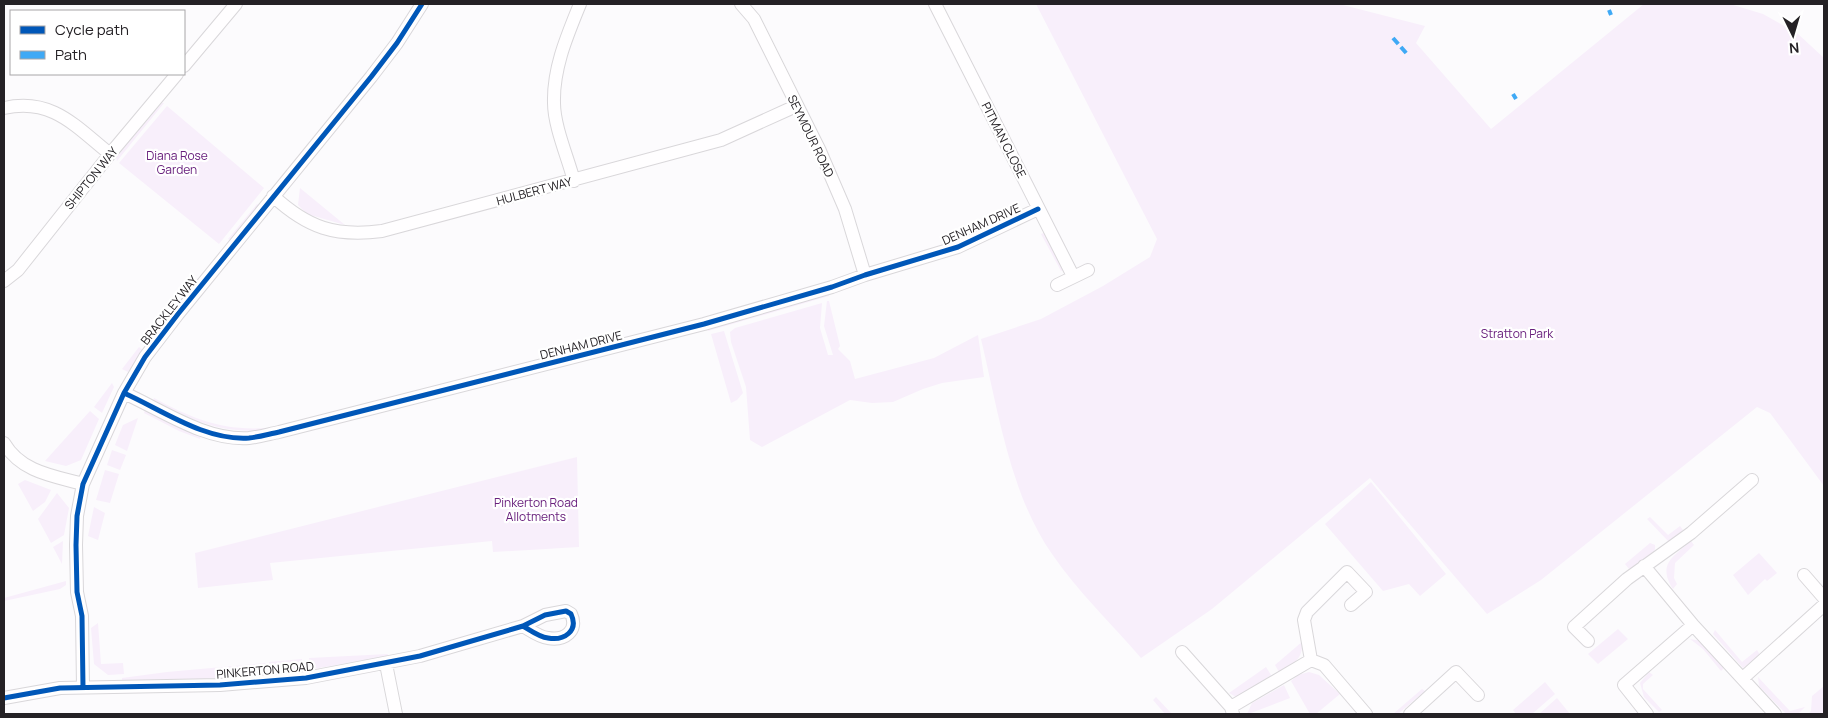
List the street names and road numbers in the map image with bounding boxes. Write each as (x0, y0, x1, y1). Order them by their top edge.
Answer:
street label: SEYMOUR ROAD (784, 92, 838, 180)
street label: PITMAN CLOSE (978, 99, 1030, 181)
street label: SHIPTON WAY (60, 143, 122, 213)
street label: HULBERT WAY (494, 173, 574, 209)
street label: DENHAM DRIVE (939, 199, 1023, 249)
street label: BRACKLEY WAY (137, 272, 202, 348)
street label: DENHAM DRIVE (538, 327, 624, 363)
street label: PINKERTON ROAD (215, 657, 315, 683)

